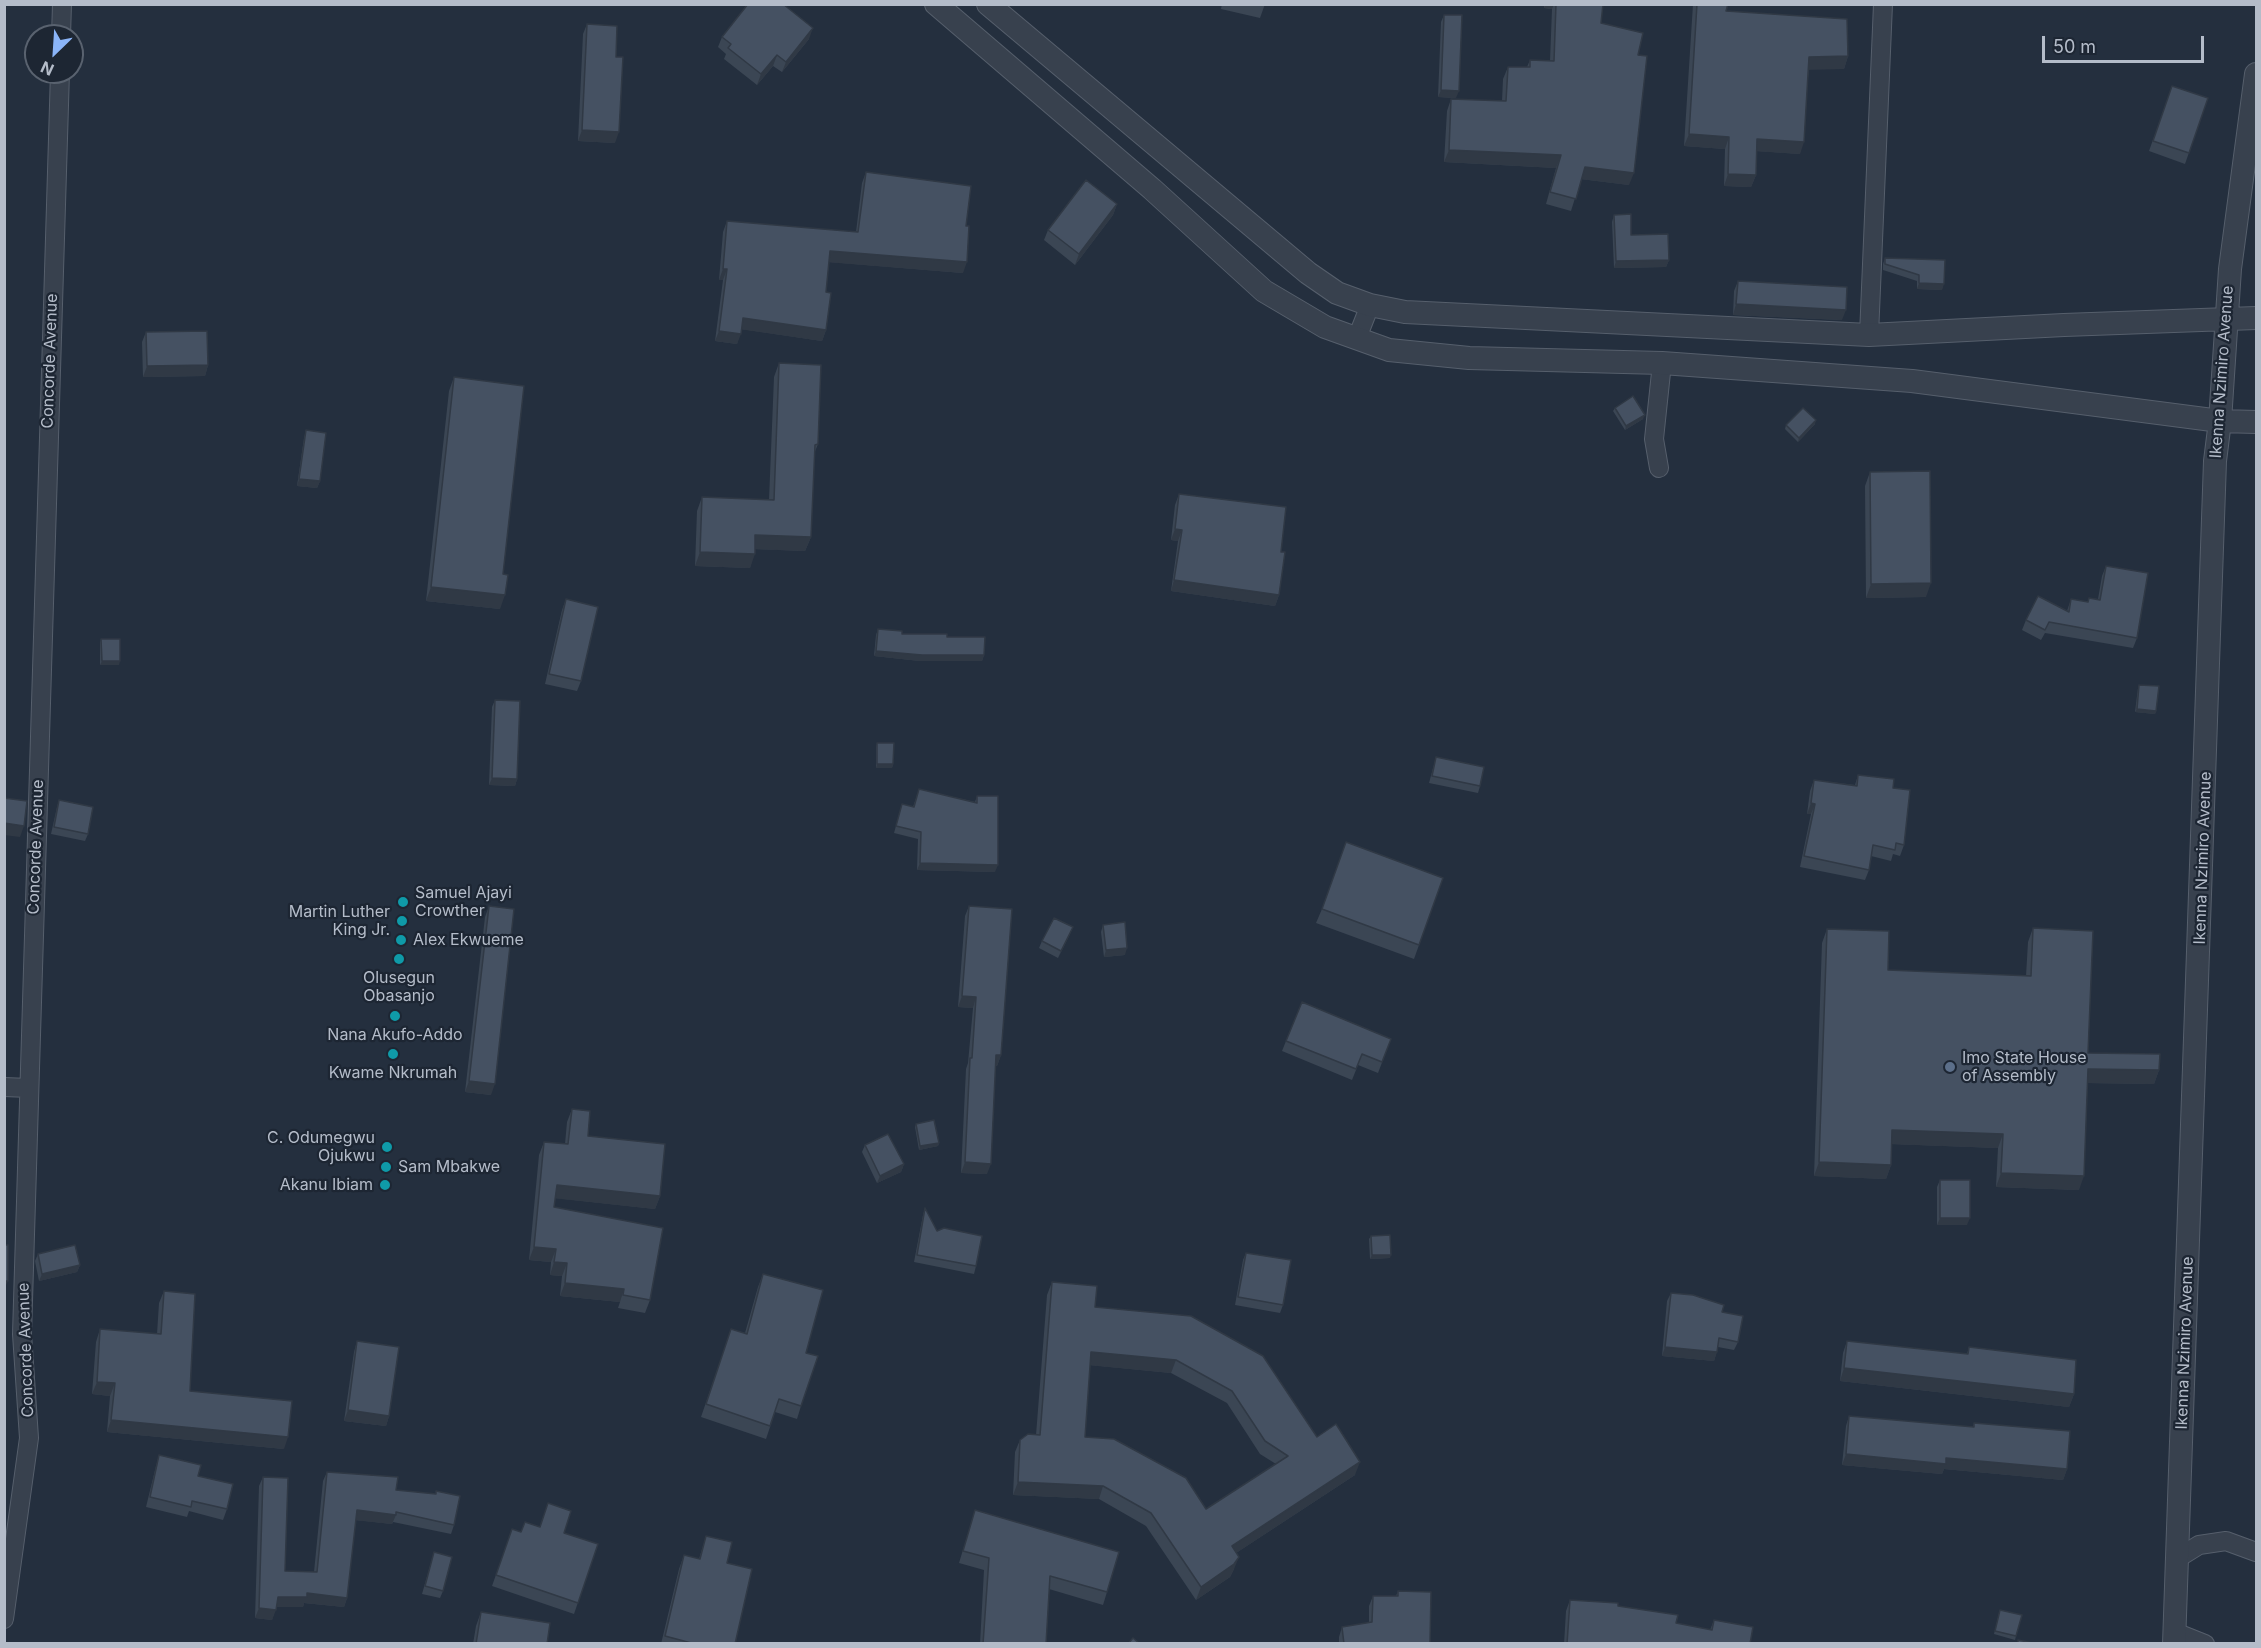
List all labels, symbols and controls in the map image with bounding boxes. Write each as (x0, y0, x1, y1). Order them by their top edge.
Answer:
north arrow (24, 24, 84, 84)
scale bar (2045, 24, 2207, 62)
text: 50 m (2053, 36, 2096, 57)
text: N (37, 57, 57, 80)
street label: Ikenna Nzimiro Avenue (2206, 285, 2238, 459)
street label: Concorde Avenue (38, 293, 62, 429)
street label: Ikenna Nzimiro Avenue (2190, 771, 2216, 945)
street label: Concorde Avenue (24, 779, 48, 915)
place label: Samuel Ajayi Crowther (415, 883, 512, 921)
marker: Samuel Ajayi Crowther (396, 895, 410, 909)
place label: Martin Luther King Jr. (289, 902, 390, 940)
marker: Martin Luther King Jr. (395, 914, 409, 928)
place label: Alex Ekwueme (413, 930, 524, 950)
marker: Alex Ekwueme (394, 933, 408, 947)
marker: Olusegun Obasanjo (392, 952, 406, 966)
place label: Olusegun Obasanjo (363, 968, 435, 1006)
marker: Nana Akufo-Addo (388, 1009, 402, 1023)
place label: Nana Akufo-Addo (327, 1025, 463, 1045)
marker: Kwame Nkrumah (386, 1047, 400, 1061)
place label: Imo State House of Assembly (1962, 1048, 2087, 1086)
marker: Imo State House of Assembly (1943, 1060, 1957, 1074)
place label: Kwame Nkrumah (329, 1063, 457, 1083)
place label: C. Odumegwu Ojukwu (267, 1128, 375, 1166)
marker: C. Odumegwu Ojukwu (380, 1140, 394, 1154)
place label: Sam Mbakwe (398, 1157, 500, 1177)
marker: Sam Mbakwe (379, 1160, 393, 1174)
place label: Akanu Ibiam (280, 1175, 373, 1195)
marker: Akanu Ibiam (378, 1178, 392, 1192)
street label: Ikenna Nzimiro Avenue (2172, 1256, 2198, 1430)
street label: Concorde Avenue (14, 1282, 38, 1418)

